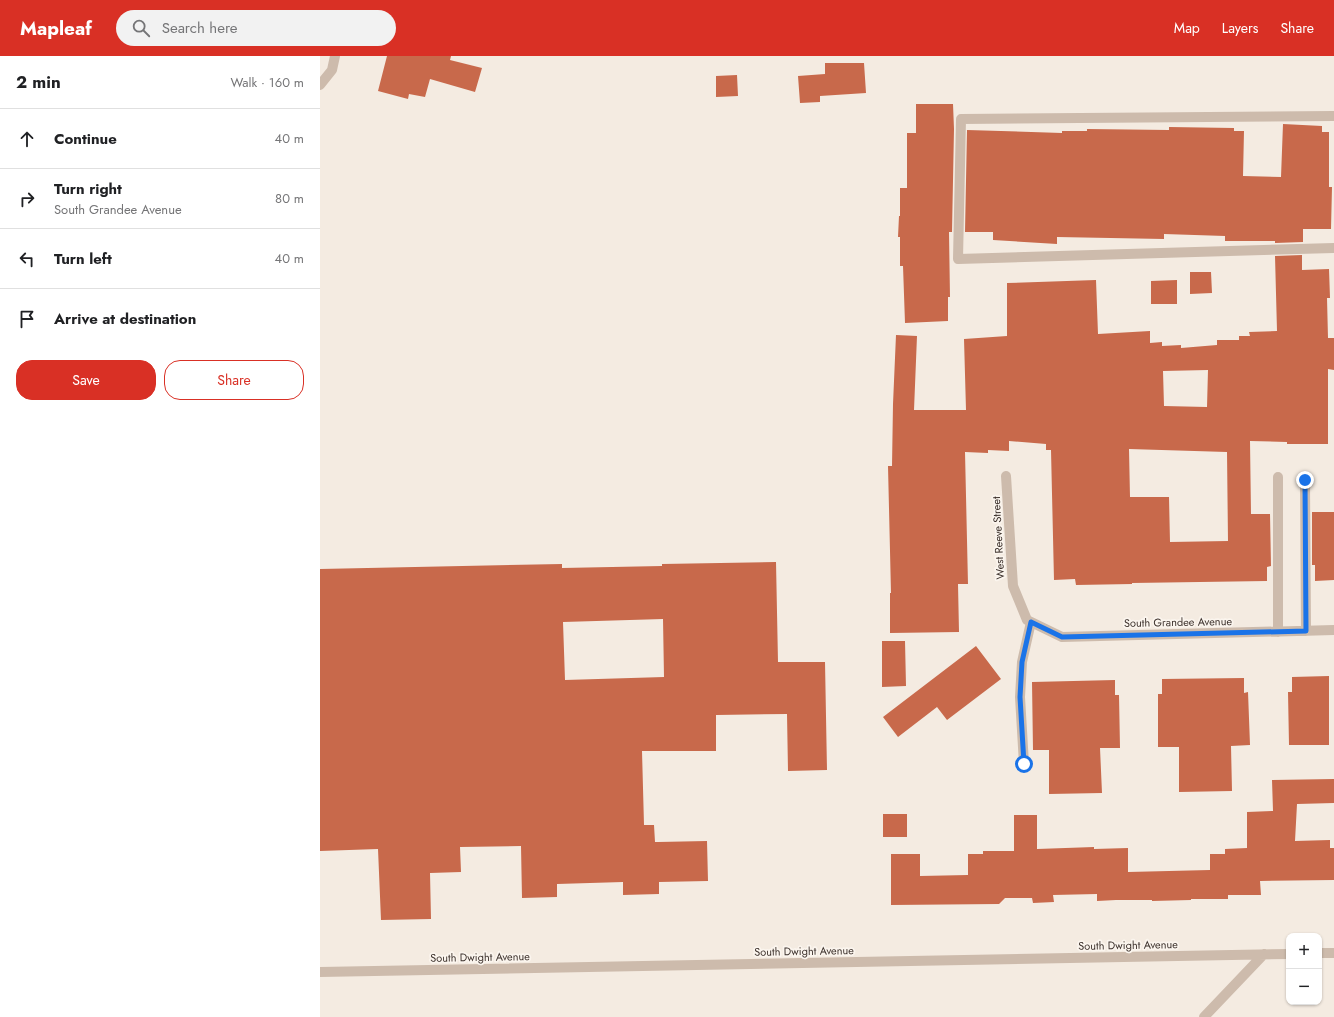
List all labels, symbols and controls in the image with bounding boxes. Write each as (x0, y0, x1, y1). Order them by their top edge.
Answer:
search box (116, 10, 396, 46)
text: Mapleaf (20, 15, 92, 42)
icon: search (130, 17, 152, 39)
text: Search here (162, 17, 238, 39)
text: Map (1174, 18, 1200, 38)
text: Layers (1222, 18, 1258, 38)
text: Share (1280, 18, 1314, 38)
text: 2 min (16, 70, 61, 94)
text: Walk · 160 m (231, 73, 304, 92)
icon: ahead (16, 128, 38, 150)
text: Continue (54, 128, 117, 150)
text: 40 m (275, 129, 304, 148)
text: Turn right (54, 178, 122, 200)
icon: right (16, 188, 38, 210)
text: 80 m (275, 189, 304, 208)
text: South Grandee Avenue (54, 200, 182, 219)
icon: left (16, 248, 38, 270)
text: Turn left (54, 248, 112, 270)
text: 40 m (275, 249, 304, 268)
icon: arrive (16, 308, 38, 330)
text: Arrive at destination (54, 308, 196, 330)
button: Save (16, 360, 156, 400)
button: Share (164, 360, 304, 400)
route end (1296, 471, 1314, 489)
street label: West Reeve Street (988, 496, 1008, 580)
street label: South Grandee Avenue (1124, 613, 1232, 631)
route start (1015, 755, 1033, 773)
map controls (1286, 933, 1322, 1005)
button: + (1286, 933, 1322, 969)
street label: South Dwight Avenue (1078, 936, 1178, 954)
street label: South Dwight Avenue (754, 942, 854, 960)
street label: South Dwight Avenue (430, 948, 530, 966)
button: − (1286, 969, 1322, 1005)

